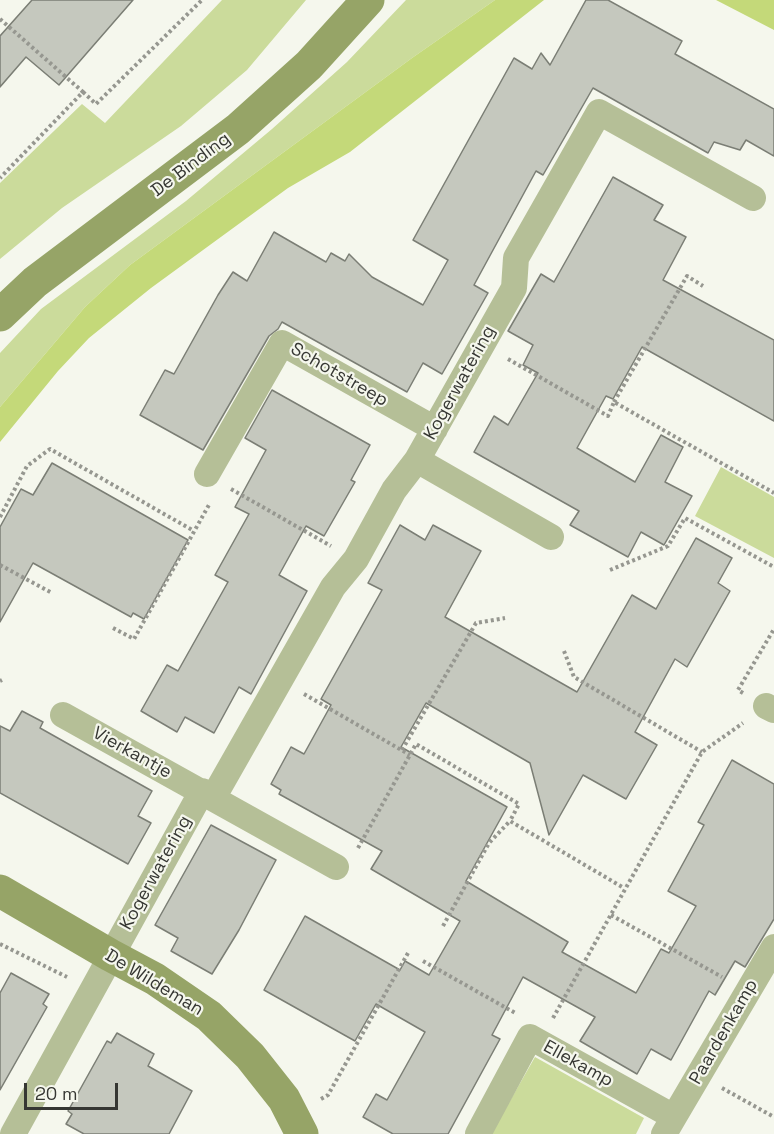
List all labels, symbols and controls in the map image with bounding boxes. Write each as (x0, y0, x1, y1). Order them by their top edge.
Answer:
street label: De Binding (147, 128, 235, 202)
street label: Kogerwatering (420, 322, 500, 444)
street label: Schotstreep (286, 338, 392, 412)
street label: Vierkantje (89, 722, 175, 784)
street label: Kogerwatering (116, 812, 196, 934)
street label: De Wildeman (101, 945, 207, 1021)
street label: Paardenkamp (685, 976, 763, 1088)
street label: Ellekamp (539, 1036, 617, 1092)
scale bar (27, 1071, 122, 1109)
text: 20 m (35, 1082, 78, 1105)

